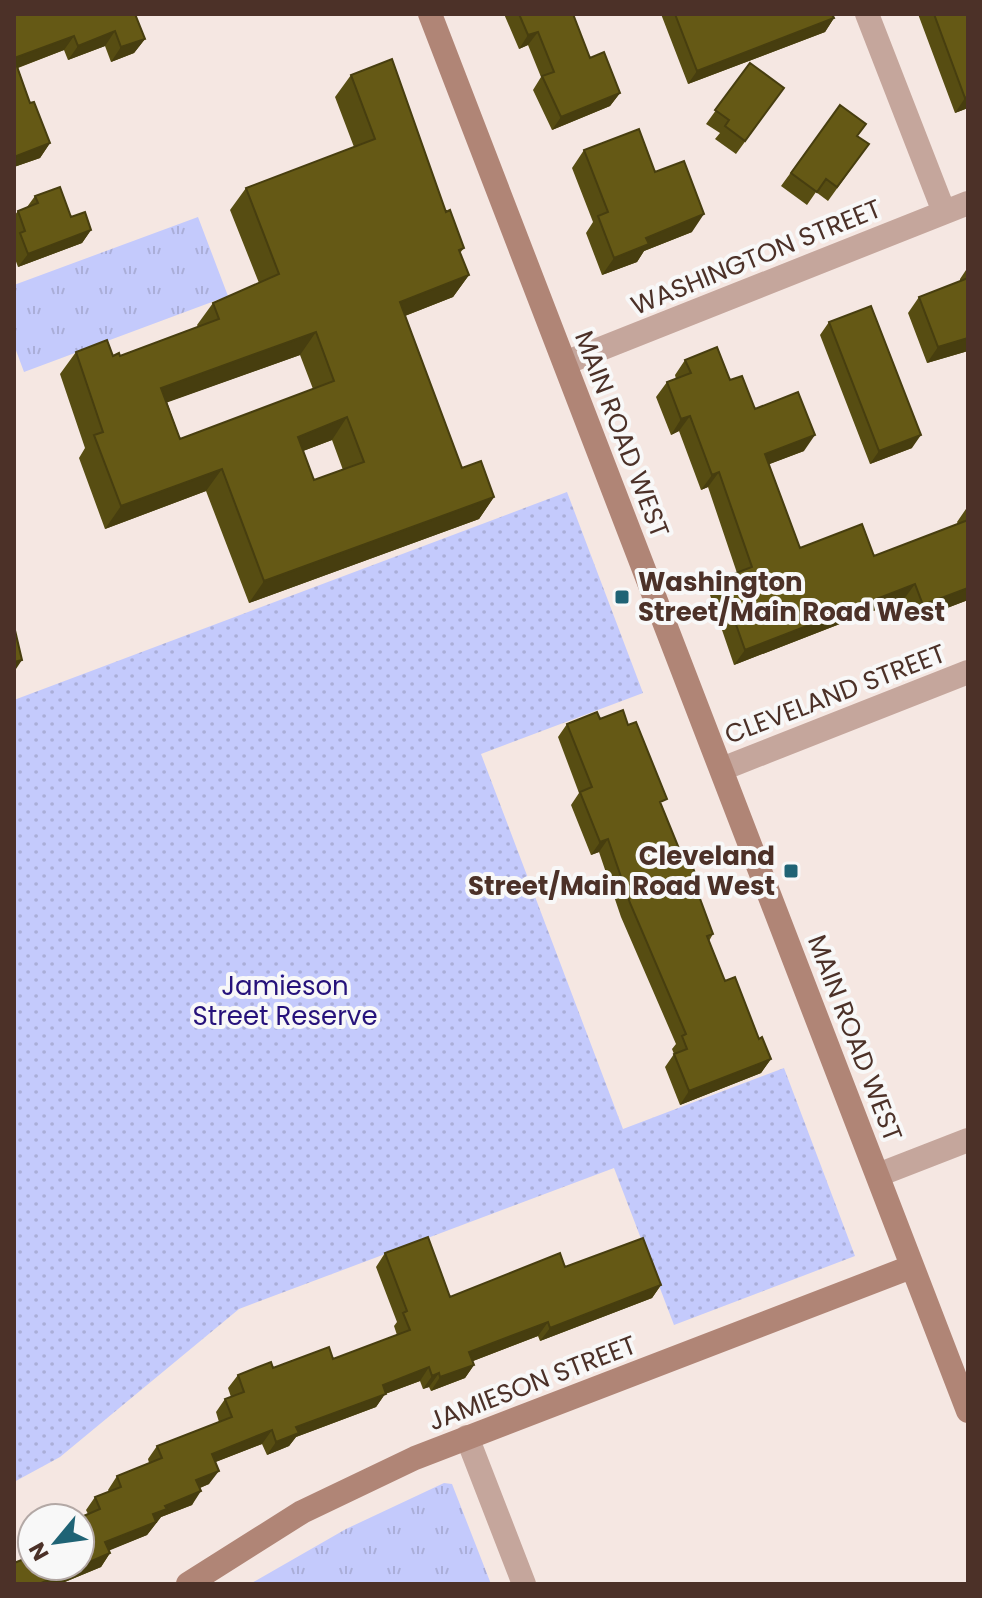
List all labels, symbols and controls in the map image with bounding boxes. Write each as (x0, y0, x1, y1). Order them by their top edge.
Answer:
street label: WASHINGTON STREET (626, 190, 886, 324)
street label: MAIN ROAD WEST (566, 325, 678, 543)
place label: Washington Street/Main Road West (638, 564, 945, 630)
marker: Washington Street/Main Road West (613, 588, 631, 606)
street label: CLEVELAND STREET (719, 635, 951, 753)
place label: Cleveland Street/Main Road West (468, 838, 775, 904)
marker: Cleveland Street/Main Road West (782, 862, 800, 880)
street label: MAIN ROAD WEST (799, 929, 911, 1147)
park label: Jamieson Street Reserve (192, 968, 378, 1034)
street label: JAMIESON STREET (423, 1327, 641, 1439)
north arrow (16, 1502, 96, 1582)
text: N (21, 1537, 57, 1566)

